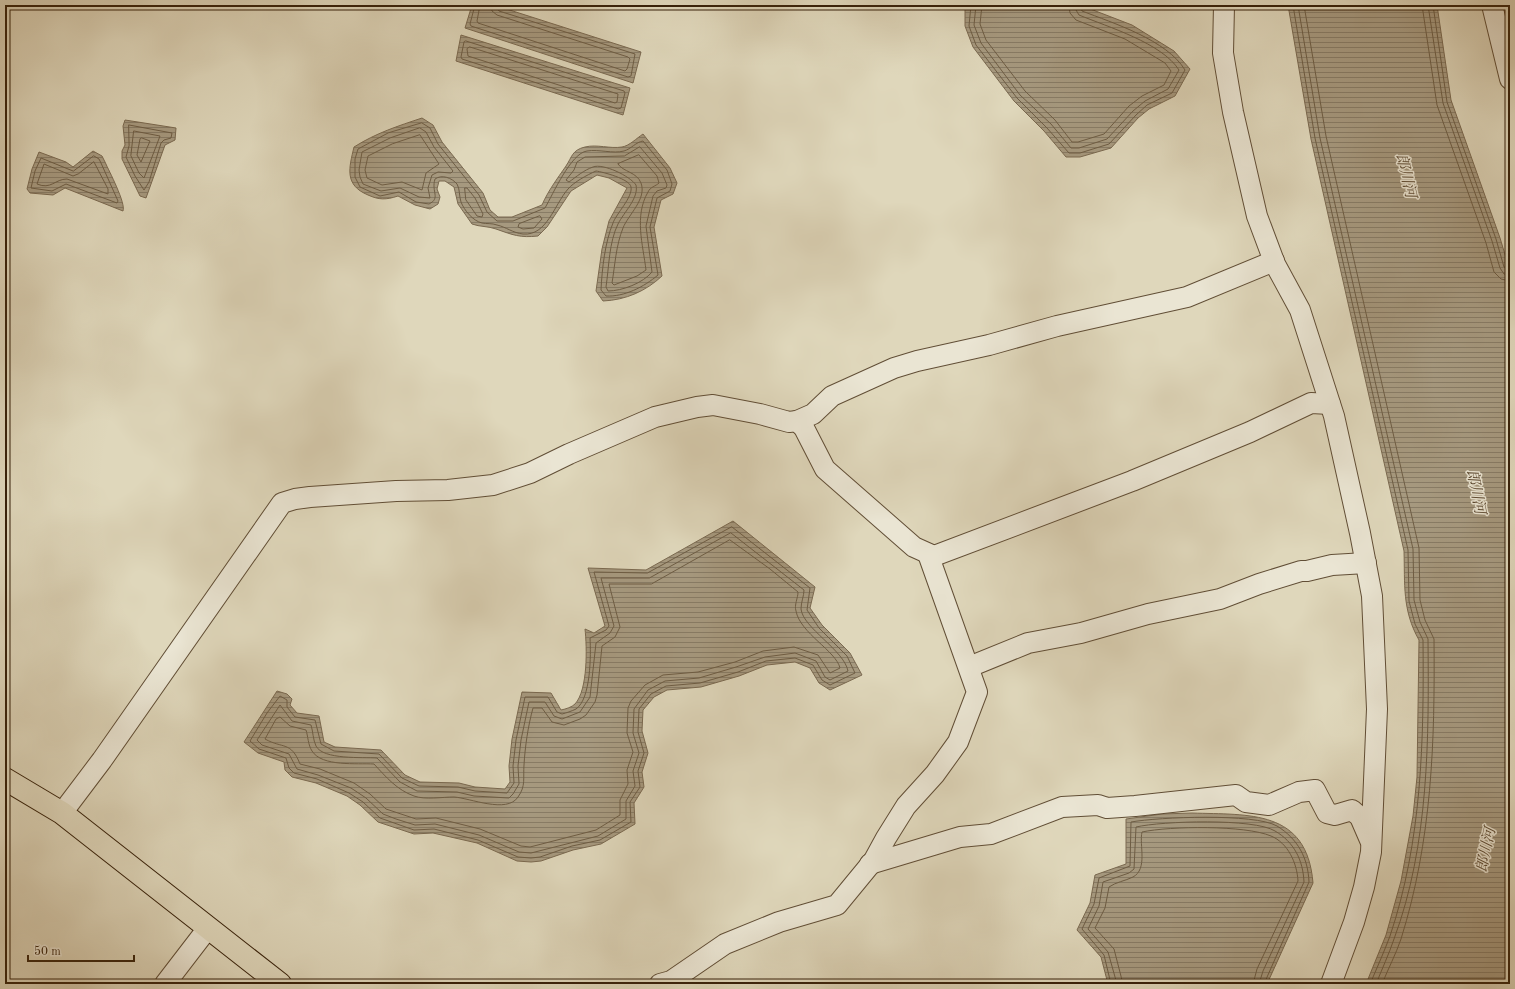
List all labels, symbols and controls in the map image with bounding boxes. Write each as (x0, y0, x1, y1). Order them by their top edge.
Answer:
water label: 郎川河 (1393, 152, 1420, 203)
water label: 郎川河 (1463, 468, 1489, 518)
water label: 郎川河 (1473, 823, 1500, 874)
scale bar (28, 937, 134, 963)
text: 50 m (34, 945, 61, 958)

